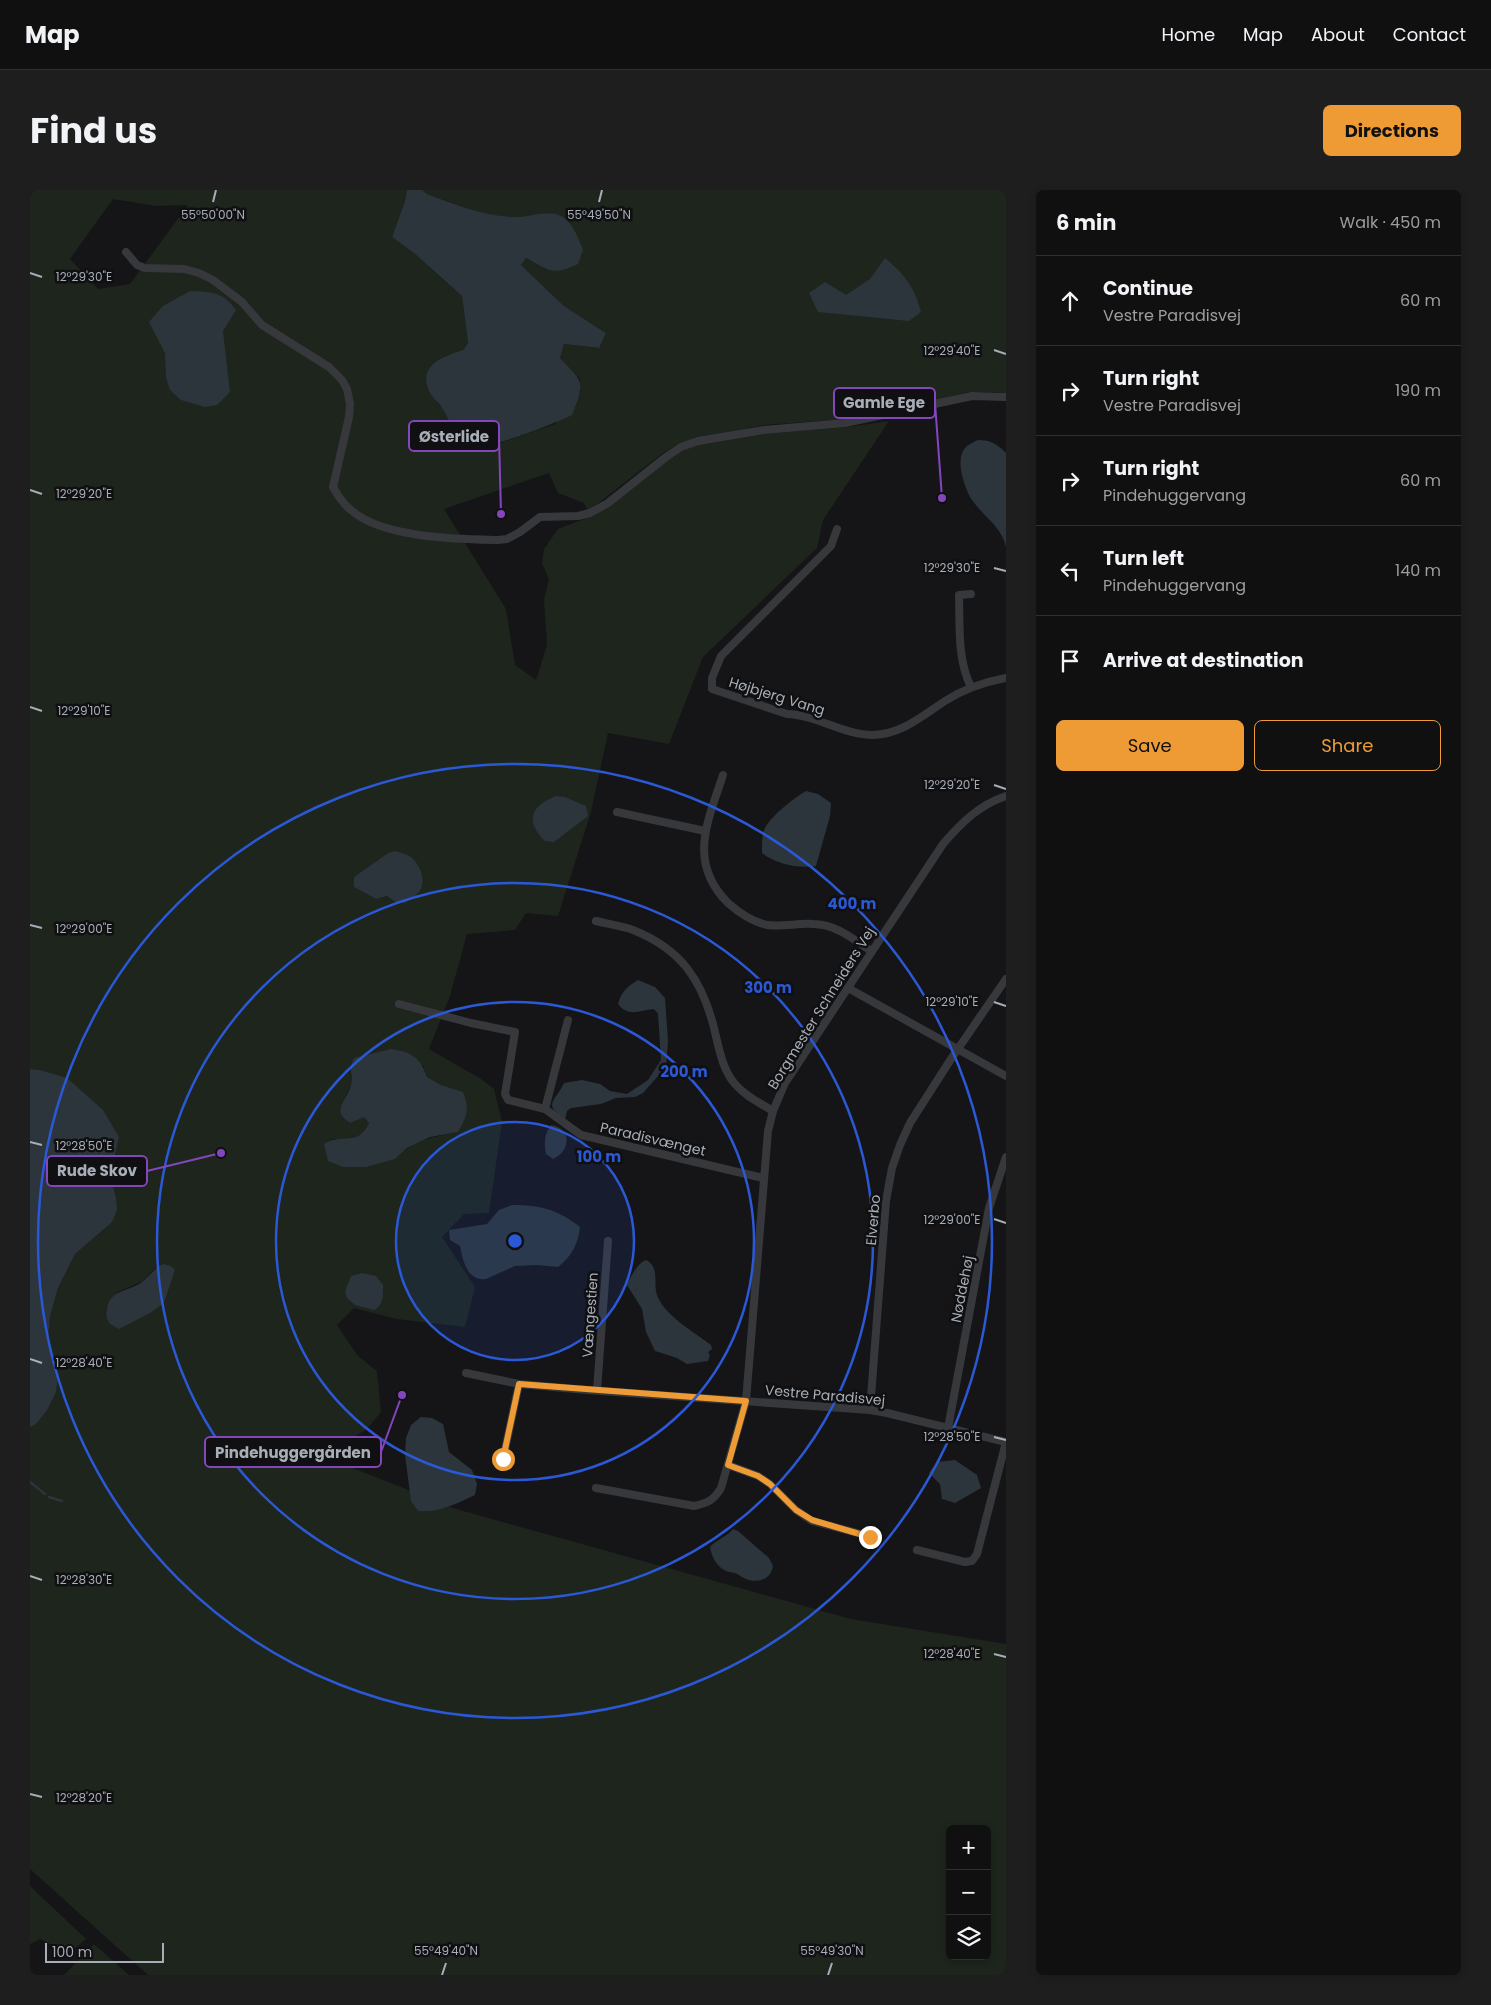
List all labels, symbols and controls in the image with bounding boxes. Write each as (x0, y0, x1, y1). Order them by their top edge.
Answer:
text: Map (25, 18, 80, 51)
text: Home (1161, 22, 1215, 47)
text: Map (1243, 22, 1283, 47)
text: About (1311, 22, 1365, 47)
text: Contact (1393, 22, 1466, 47)
button: Directions (1323, 105, 1461, 156)
text: Find us (30, 106, 157, 155)
text: 55°50'00"N (181, 206, 245, 223)
text: 55°49'50"N (567, 206, 631, 223)
text: 6 min (1056, 208, 1116, 237)
text: Walk · 450 m (1340, 211, 1441, 234)
text: 12°29'30"E (56, 268, 112, 285)
text: Continue (1103, 275, 1193, 302)
icon: ahead (1056, 287, 1084, 315)
text: 60 m (1400, 289, 1441, 312)
text: Vestre Paradisvej (1103, 304, 1241, 327)
text: 12°29'40"E (924, 342, 980, 359)
text: Turn right (1103, 365, 1199, 392)
icon: right (1056, 377, 1084, 405)
text: 190 m (1395, 379, 1441, 402)
callout: Gamle Ege (834, 388, 935, 418)
text: Gamle Ege (843, 392, 925, 413)
text: Vestre Paradisvej (1103, 394, 1241, 417)
callout: Østerlide (409, 421, 499, 451)
text: Østerlide (419, 426, 489, 447)
text: Turn right (1103, 455, 1199, 482)
icon: right (1056, 467, 1084, 495)
text: 60 m (1400, 469, 1441, 492)
text: Pindehuggervang (1103, 484, 1246, 507)
text: 12°29'20"E (56, 485, 112, 502)
text: Turn left (1103, 545, 1184, 572)
icon: left (1056, 557, 1084, 585)
text: 12°29'30"E (924, 559, 980, 576)
text: 140 m (1395, 559, 1441, 582)
text: Pindehuggervang (1103, 574, 1246, 597)
icon: arrive (1056, 647, 1084, 675)
text: Arrive at destination (1103, 647, 1304, 674)
street label: Højbjerg Vang (726, 672, 828, 720)
text: 12°29'10"E (57, 702, 111, 719)
button: Save (1056, 720, 1244, 771)
button: Share (1254, 720, 1441, 771)
text: 12°29'20"E (924, 776, 980, 793)
text: 400 m (828, 893, 877, 914)
text: 12°29'00"E (56, 920, 112, 937)
street label: Borgmester Schneiders Vej (763, 923, 879, 1093)
text: 300 m (744, 977, 792, 998)
text: 12°29'10"E (925, 993, 979, 1010)
text: 200 m (660, 1061, 708, 1082)
street label: Paradisvænget (598, 1117, 708, 1161)
text: 12°28'50"E (56, 1137, 112, 1154)
text: 100 m (577, 1146, 621, 1167)
callout: Rude Skov (47, 1156, 147, 1186)
text: Rude Skov (57, 1160, 138, 1181)
street label: Elverbo (861, 1194, 885, 1246)
text: 12°29'00"E (924, 1211, 980, 1228)
centre of rings (506, 1232, 524, 1250)
street label: Nøddehøj (946, 1254, 978, 1324)
street label: Vængestien (577, 1272, 603, 1358)
text: 12°28'40"E (56, 1354, 112, 1371)
street label: Vestre Paradisvej (764, 1380, 886, 1410)
text: 12°28'50"E (924, 1428, 980, 1445)
callout: Pindehuggergården (205, 1437, 381, 1467)
text: Pindehuggergården (215, 1442, 371, 1463)
route start (492, 1448, 515, 1471)
route end (859, 1526, 882, 1549)
text: 12°28'30"E (56, 1571, 112, 1588)
text: 12°28'40"E (924, 1645, 980, 1662)
text: 12°28'20"E (56, 1789, 112, 1806)
map controls (946, 1825, 991, 1960)
button: + (946, 1825, 991, 1870)
button: − (946, 1870, 991, 1915)
button: layers (946, 1915, 991, 1960)
scale bar (45, 1940, 164, 1963)
text: 100 m (52, 1942, 92, 1962)
text: 55°49'40"N (414, 1942, 478, 1959)
text: 55°49'30"N (800, 1942, 864, 1959)

